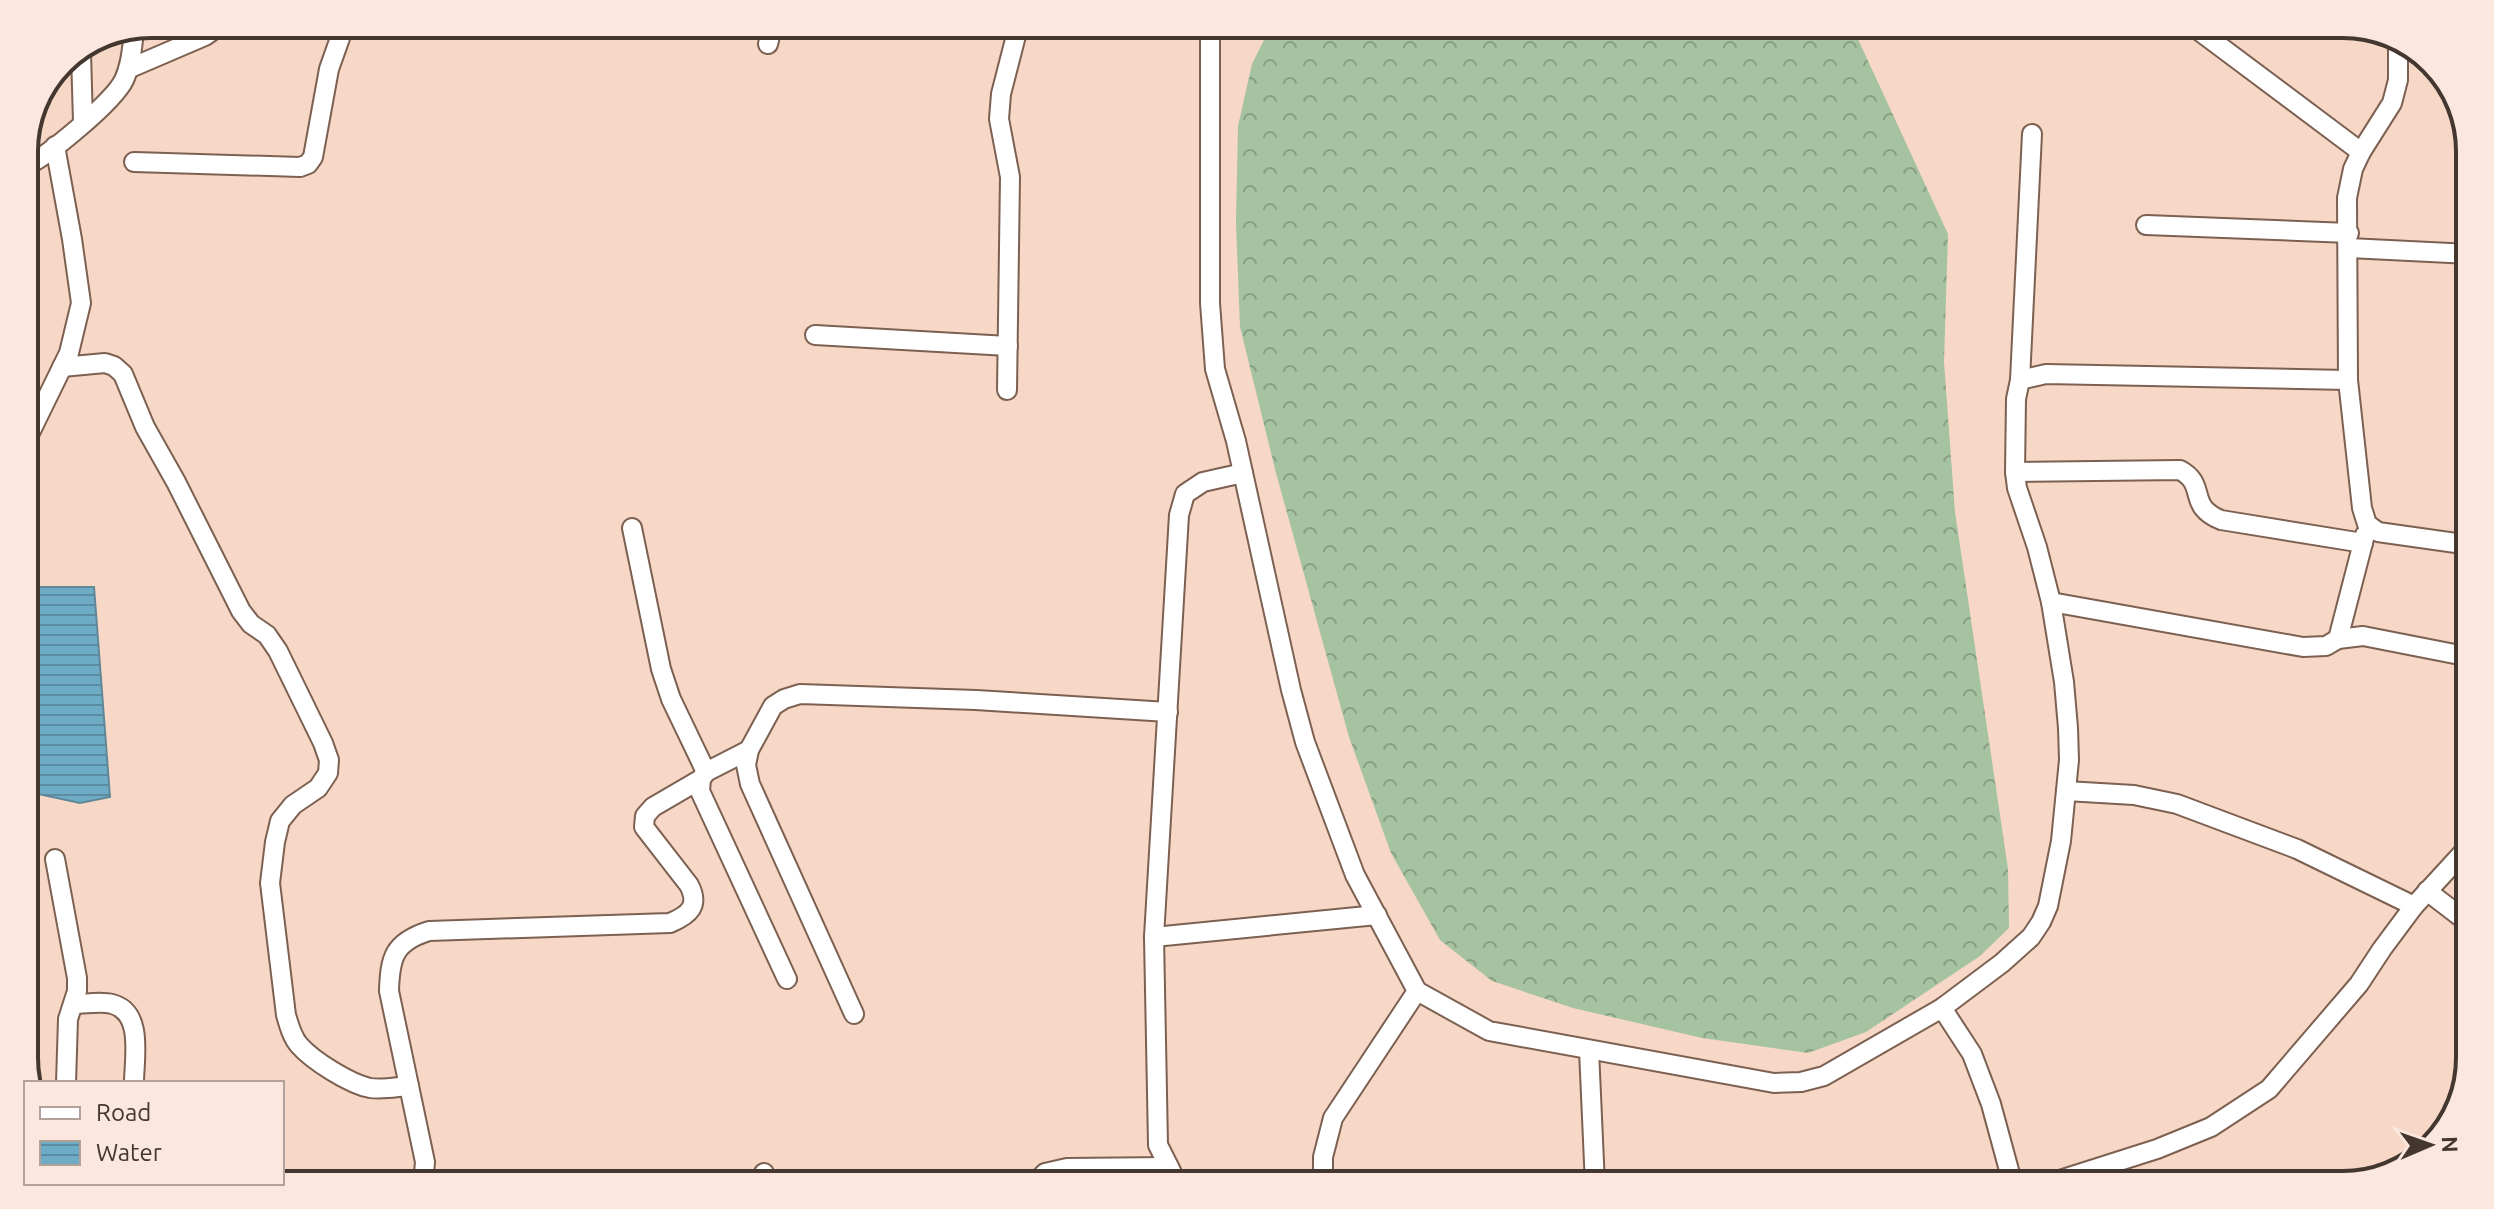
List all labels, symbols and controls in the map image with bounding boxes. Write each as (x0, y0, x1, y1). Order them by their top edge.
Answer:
legend (24, 1081, 284, 1185)
text: Road (96, 1099, 151, 1126)
north arrow (2390, 1105, 2470, 1185)
text: N (2438, 1136, 2463, 1153)
text: Water (96, 1139, 162, 1166)

